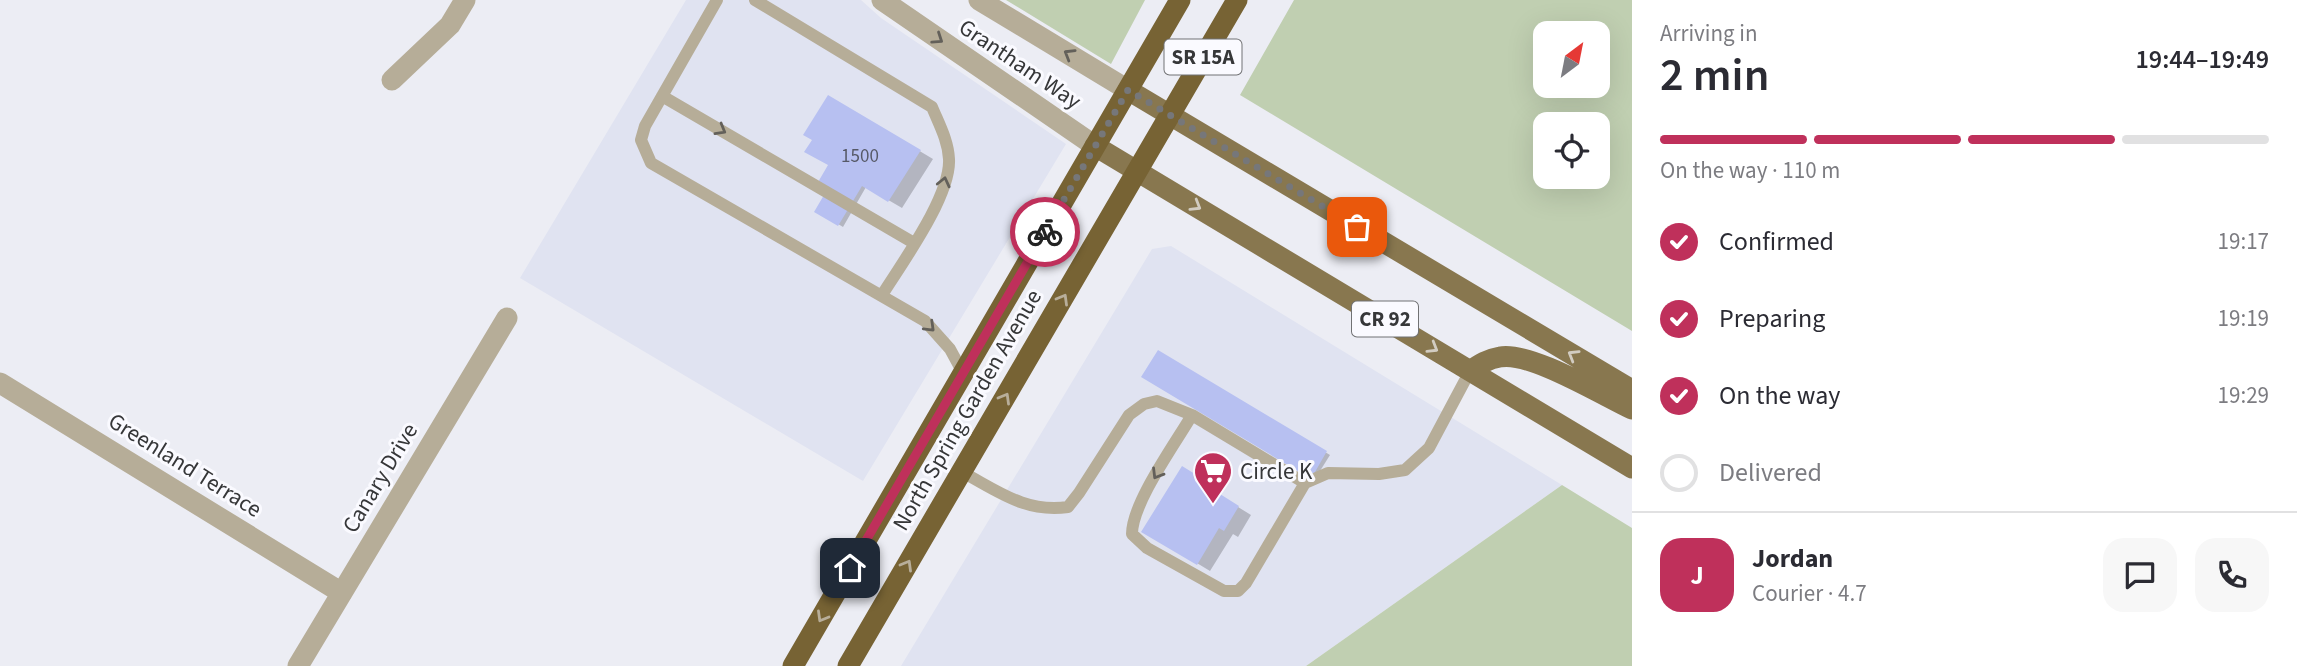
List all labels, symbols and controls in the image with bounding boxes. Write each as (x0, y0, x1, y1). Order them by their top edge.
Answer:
street label: Grantham Way (952, 11, 1088, 117)
text: Arriving in (1660, 17, 1758, 50)
north arrow (1533, 21, 1610, 98)
map controls (1533, 21, 1610, 189)
one-way arrow (930, 31, 943, 44)
road number: SR 15A (1164, 40, 1242, 74)
text: 19:44–19:49 (2136, 41, 2269, 78)
text: 2 min (1660, 43, 1769, 108)
one-way arrow (1064, 50, 1077, 63)
button: locate (1533, 112, 1610, 189)
one-way arrow (713, 122, 726, 135)
house number: 1500 (841, 143, 879, 170)
text: On the way · 110 m (1660, 154, 1840, 187)
one-way arrow (936, 176, 951, 188)
courier (1010, 197, 1080, 267)
pin (1327, 197, 1387, 257)
one-way arrow (1188, 198, 1201, 211)
icon: bag (1338, 208, 1376, 246)
icon: bike (1026, 213, 1064, 251)
icon: check (1660, 223, 1698, 261)
text: Confirmed (1719, 223, 1834, 260)
text: 19:17 (2218, 225, 2269, 258)
street label: North Spring Garden Avenue (884, 283, 1050, 537)
one-way arrow (1055, 293, 1068, 306)
icon: check (1660, 300, 1698, 338)
text: Preparing (1719, 300, 1825, 337)
road number: CR 92 (1352, 302, 1418, 336)
text: 19:19 (2218, 302, 2269, 335)
one-way arrow (921, 319, 934, 332)
one-way arrow (1425, 340, 1438, 353)
one-way arrow (1568, 350, 1581, 363)
icon: check (1660, 377, 1698, 415)
text: On the way (1719, 377, 1840, 414)
text: 19:29 (2218, 379, 2269, 412)
one-way arrow (997, 393, 1010, 406)
street label: Greenland Terrace (102, 405, 268, 525)
street label: Canary Drive (334, 417, 426, 539)
supermarket icon: Circle K (1192, 450, 1234, 505)
text: Delivered (1719, 454, 1822, 491)
place label: Circle K (1240, 455, 1313, 488)
one-way arrow (1152, 467, 1165, 479)
pin (820, 538, 880, 598)
button: chat (2103, 538, 2177, 612)
button: phone (2195, 538, 2269, 612)
text: Jordan (1752, 540, 1833, 577)
icon: home (831, 549, 869, 587)
text: J (1690, 557, 1704, 594)
one-way arrow (899, 559, 912, 572)
text: Courier · 4.7 (1752, 577, 1867, 610)
one-way arrow (817, 609, 830, 622)

